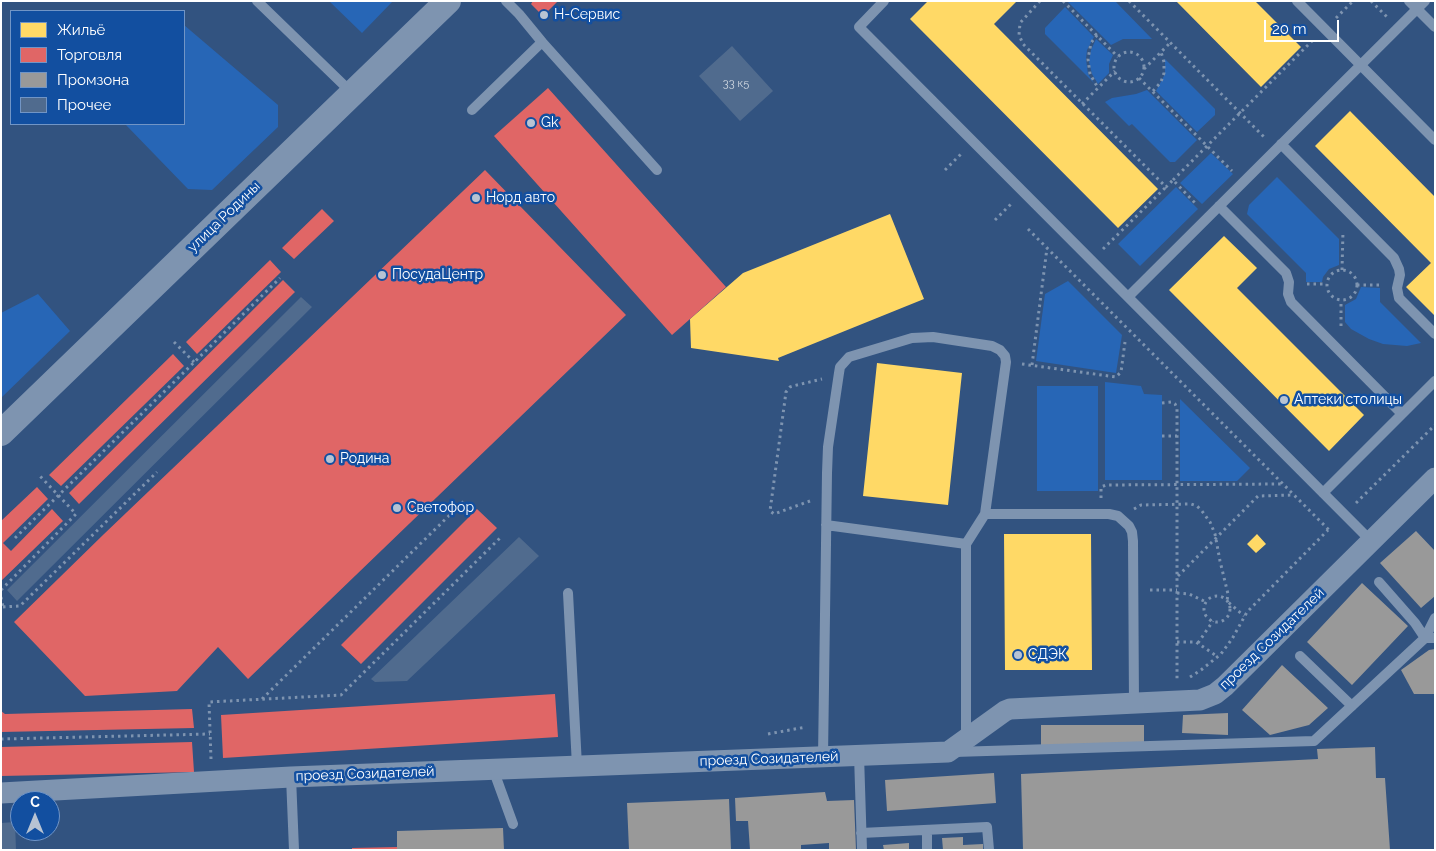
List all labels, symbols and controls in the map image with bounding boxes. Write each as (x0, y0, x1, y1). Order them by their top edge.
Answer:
place label: Н-Сервис (554, 7, 620, 23)
marker: Н-Сервис (538, 9, 550, 21)
legend (10, 10, 185, 125)
scale bar (1266, 10, 1341, 42)
text: 20 m (1272, 20, 1307, 38)
text: Жильё (57, 21, 105, 39)
text: Торговля (57, 46, 122, 64)
text: Промзона (57, 71, 129, 89)
house number: 33 к5 (723, 77, 749, 91)
text: Прочее (57, 96, 111, 114)
place label: Gk (541, 115, 558, 131)
marker: Gk (525, 117, 537, 129)
street label: улица Родины (184, 178, 264, 256)
place label: Норд авто (486, 190, 555, 206)
marker: Норд авто (470, 192, 482, 204)
place label: ПосудаЦентр (392, 267, 483, 283)
marker: ПосудаЦентр (376, 269, 388, 281)
place label: Аптеки столицы (1294, 392, 1402, 408)
marker: Аптеки столицы (1278, 394, 1290, 406)
place label: Родина (340, 451, 389, 467)
marker: Родина (324, 453, 336, 465)
place label: Светофор (407, 500, 474, 516)
marker: Светофор (391, 502, 403, 514)
street label: проезд Созидателей (1216, 585, 1328, 693)
place label: СДЭК (1028, 647, 1067, 663)
marker: СДЭК (1012, 649, 1024, 661)
street label: проезд Созидателей (699, 748, 839, 770)
street label: проезд Созидателей (295, 763, 435, 785)
north arrow (10, 791, 60, 841)
text: С (30, 794, 40, 810)

